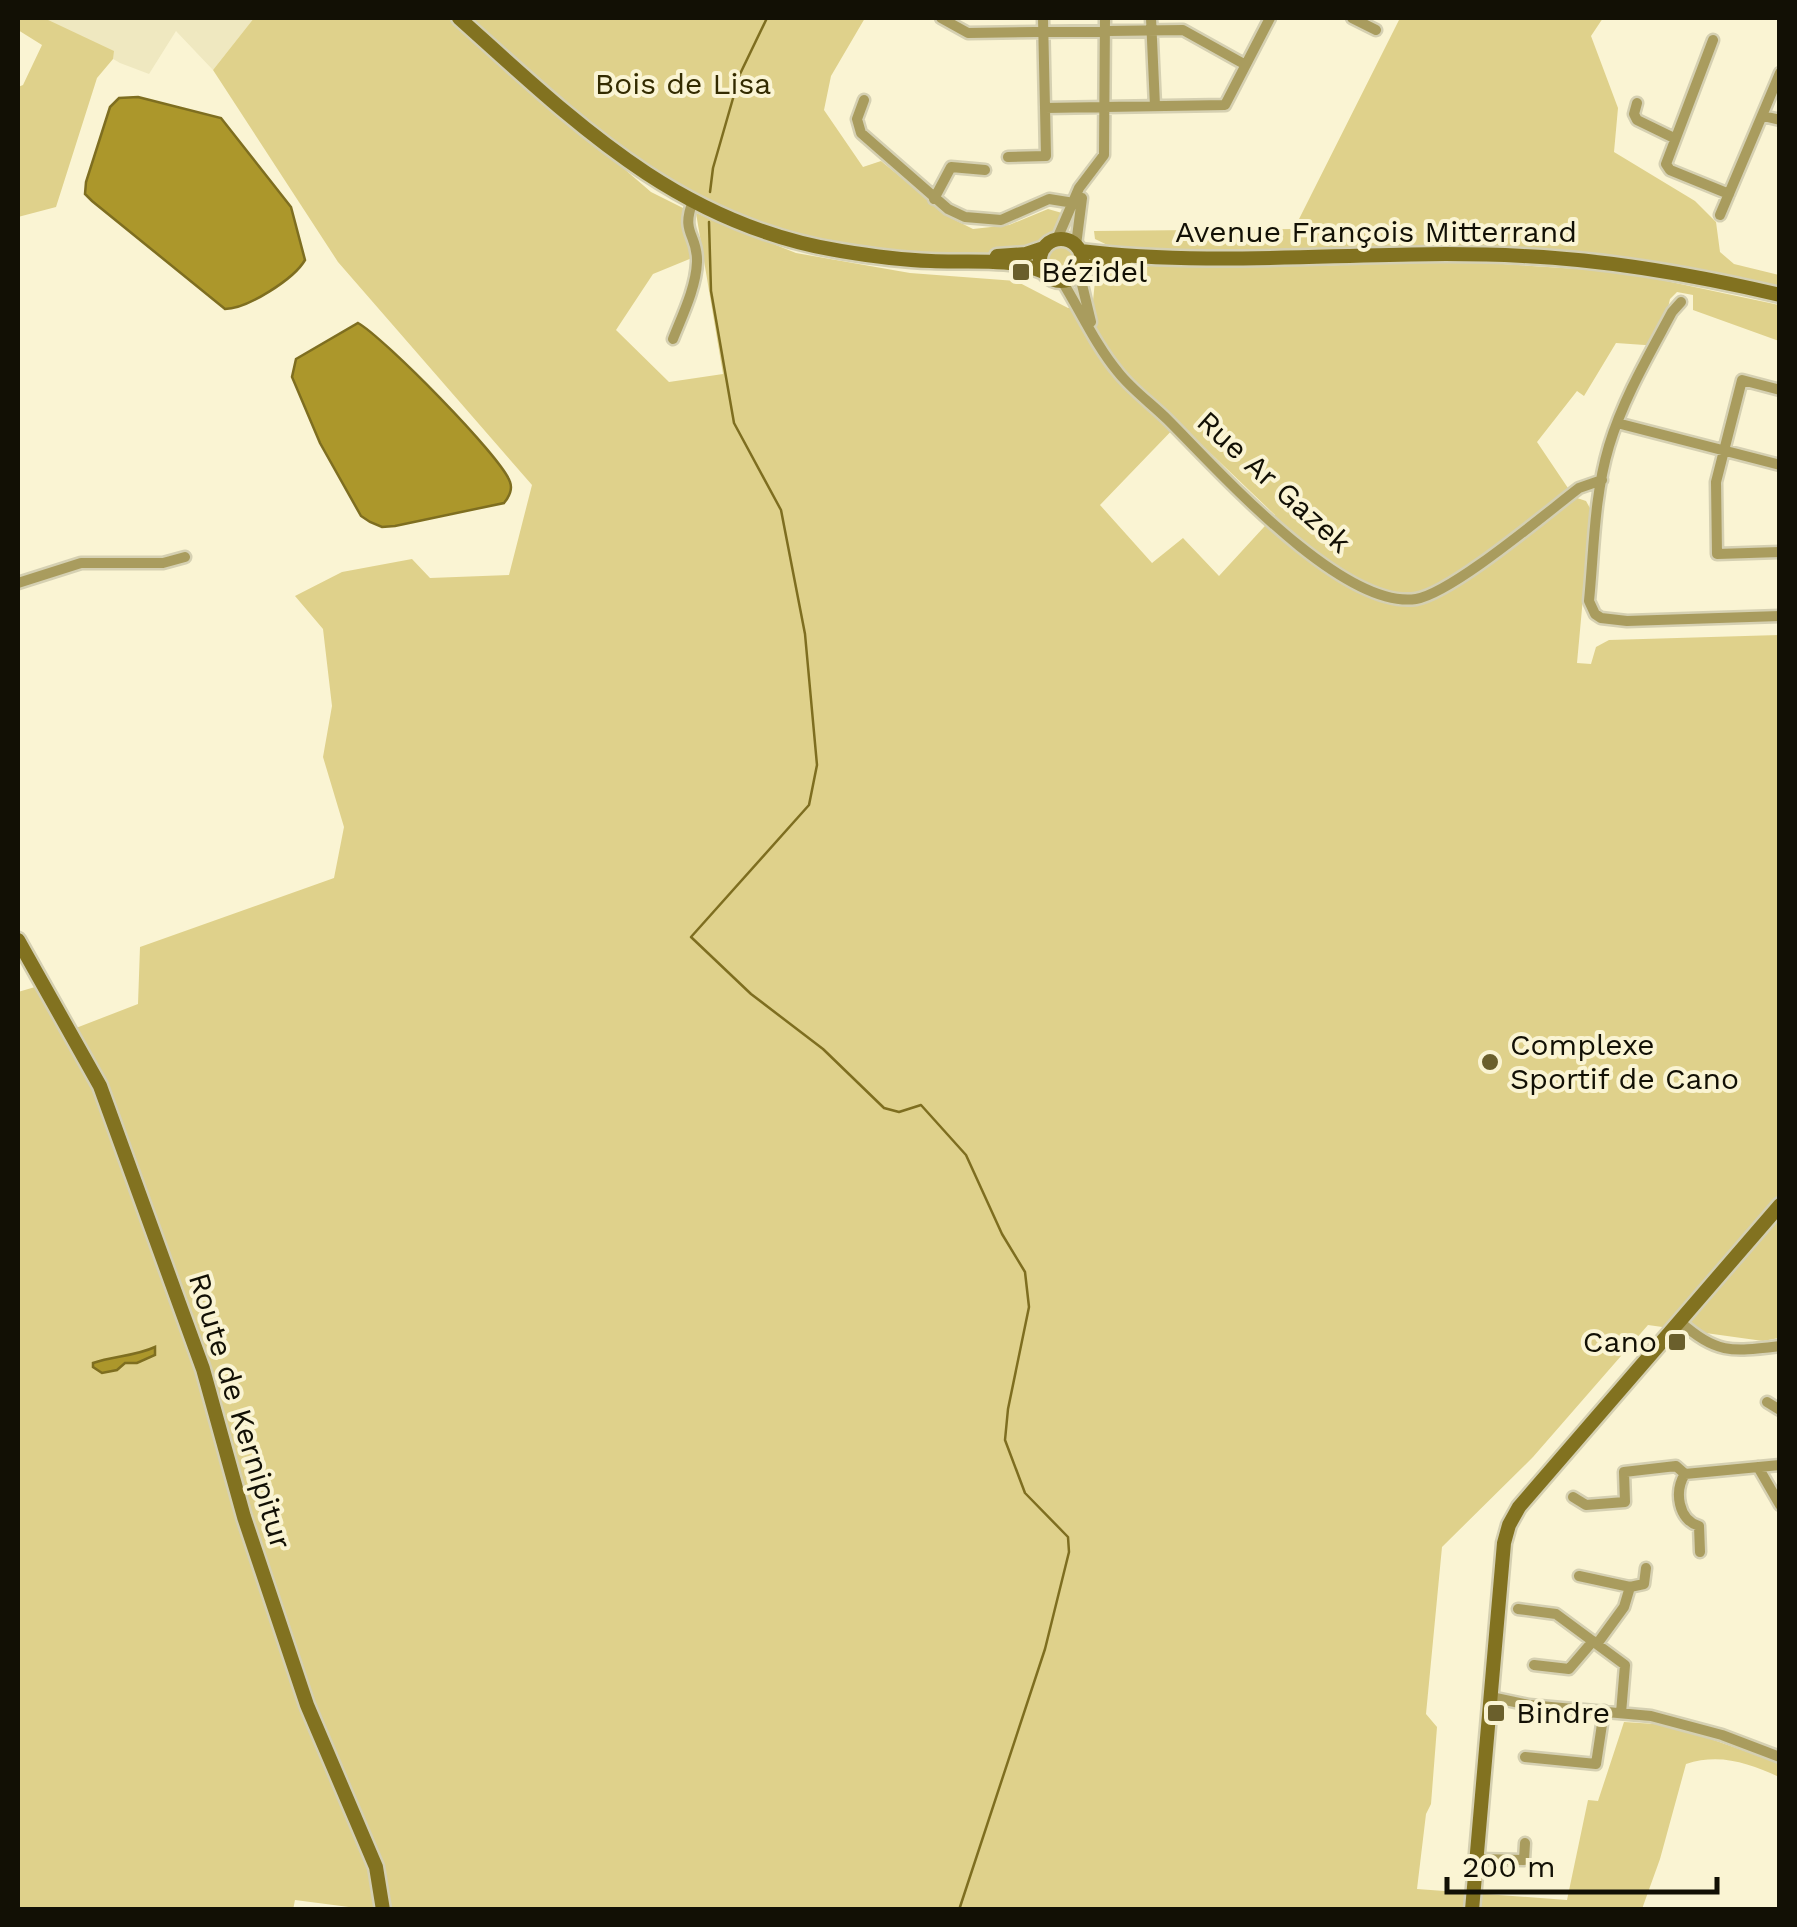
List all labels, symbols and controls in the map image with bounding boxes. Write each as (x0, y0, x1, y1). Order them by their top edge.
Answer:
park label: Bois de Lisa (595, 66, 771, 101)
street label: Avenue François Mitterrand (1175, 214, 1577, 249)
place label: Bézidel (1041, 254, 1147, 289)
marker: Bézidel (1010, 261, 1032, 283)
street label: Rue Ar Gazek (1190, 403, 1358, 560)
place label: Complexe Sportif de Cano (1510, 1027, 1739, 1096)
marker: Complexe Sportif de Cano (1479, 1051, 1501, 1073)
street label: Route de Kernipitur (182, 1268, 299, 1553)
place label: Cano (1583, 1324, 1657, 1359)
marker: Cano (1666, 1331, 1688, 1353)
place label: Bindre (1516, 1695, 1610, 1730)
marker: Bindre (1485, 1702, 1507, 1724)
scale bar (1447, 1832, 1717, 1894)
text: 200 m (1462, 1849, 1556, 1884)

